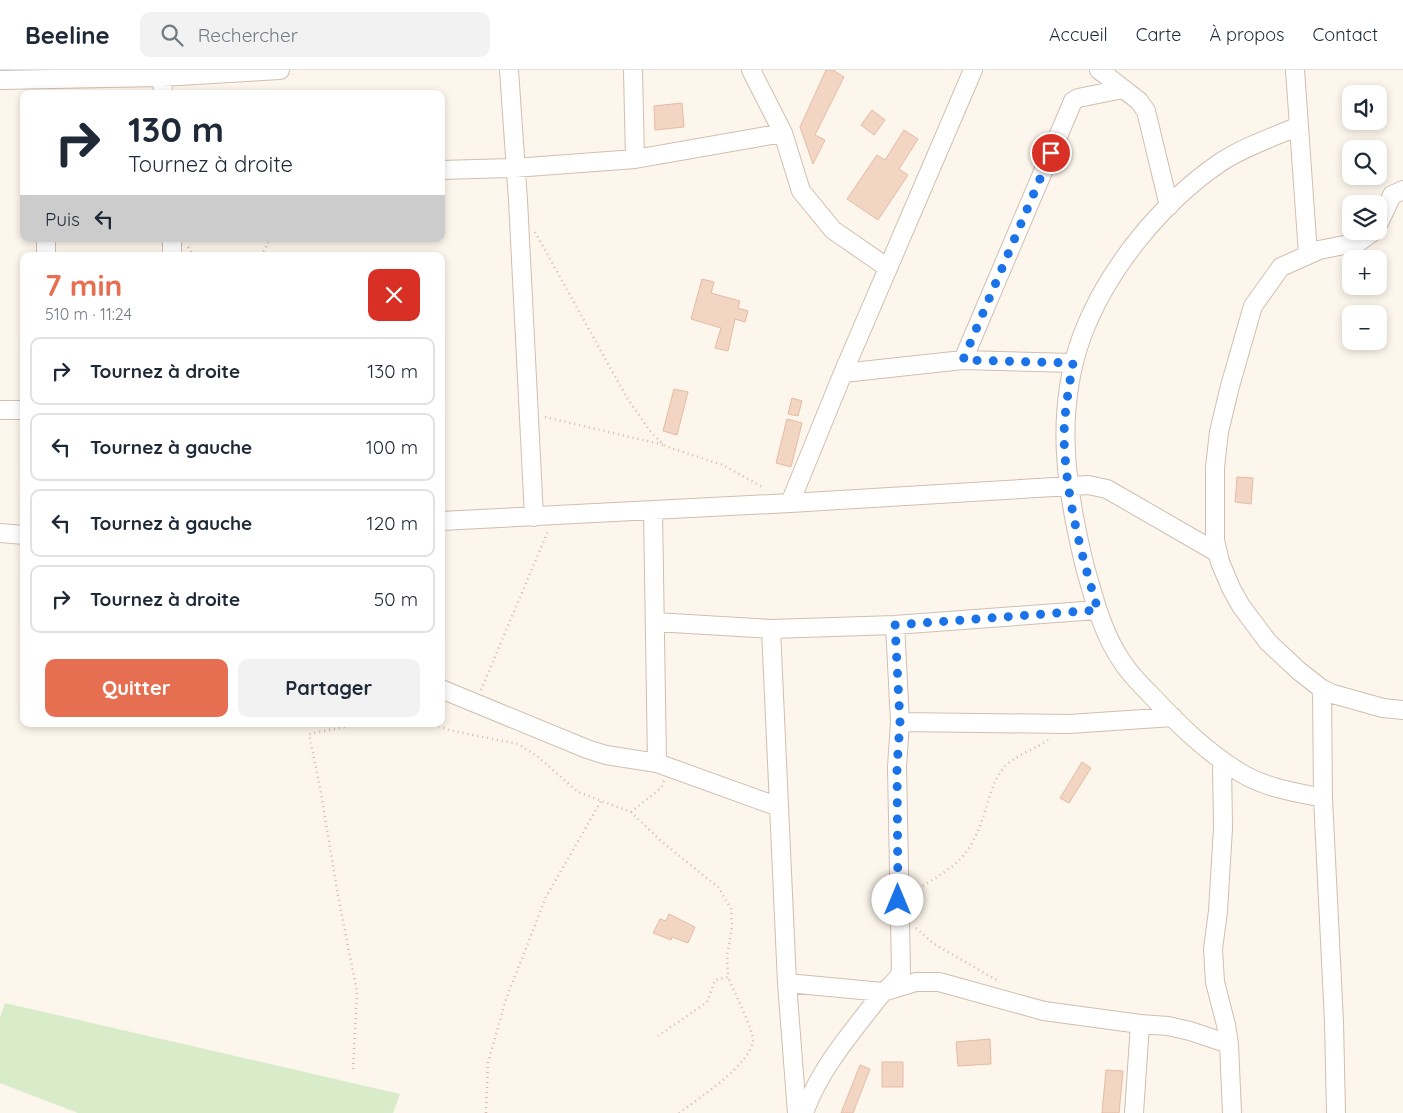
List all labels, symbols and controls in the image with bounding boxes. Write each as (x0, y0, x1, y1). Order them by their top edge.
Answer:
search box (140, 12, 490, 57)
text: Beeline (25, 20, 110, 50)
icon: search (158, 21, 186, 49)
text: Rechercher (198, 23, 298, 47)
text: Accueil (1049, 23, 1108, 46)
text: Carte (1136, 23, 1181, 46)
text: À propos (1209, 23, 1285, 46)
text: Contact (1313, 23, 1378, 46)
map controls (1342, 85, 1387, 350)
button: sound (1342, 85, 1387, 130)
text: 130 m (128, 107, 224, 151)
icon: right (45, 110, 110, 175)
pin (1030, 132, 1072, 174)
icon: arrive (1037, 139, 1065, 167)
button: search (1342, 140, 1387, 185)
text: Tournez à droite (128, 150, 293, 178)
button: layers (1342, 195, 1387, 240)
icon: left (90, 205, 118, 233)
text: Puis (45, 207, 80, 231)
button: + (1342, 250, 1387, 295)
text: 7 min (45, 266, 123, 304)
button: close (368, 269, 420, 321)
text: 510 m · 11:24 (45, 304, 132, 324)
button: − (1342, 305, 1387, 350)
icon: right (47, 357, 75, 385)
text: Tournez à droite (90, 359, 240, 383)
text: 130 m (367, 359, 418, 383)
icon: left (47, 433, 75, 461)
text: Tournez à gauche (90, 435, 252, 459)
text: 100 m (366, 435, 418, 459)
icon: left (47, 509, 75, 537)
text: Tournez à gauche (90, 511, 252, 535)
text: 120 m (367, 511, 418, 535)
icon: right (47, 585, 75, 613)
text: Tournez à droite (90, 587, 240, 611)
text: 50 m (374, 587, 418, 611)
button: Quitter (45, 659, 228, 717)
button: Partager (238, 659, 420, 717)
position arrow (871, 873, 923, 925)

